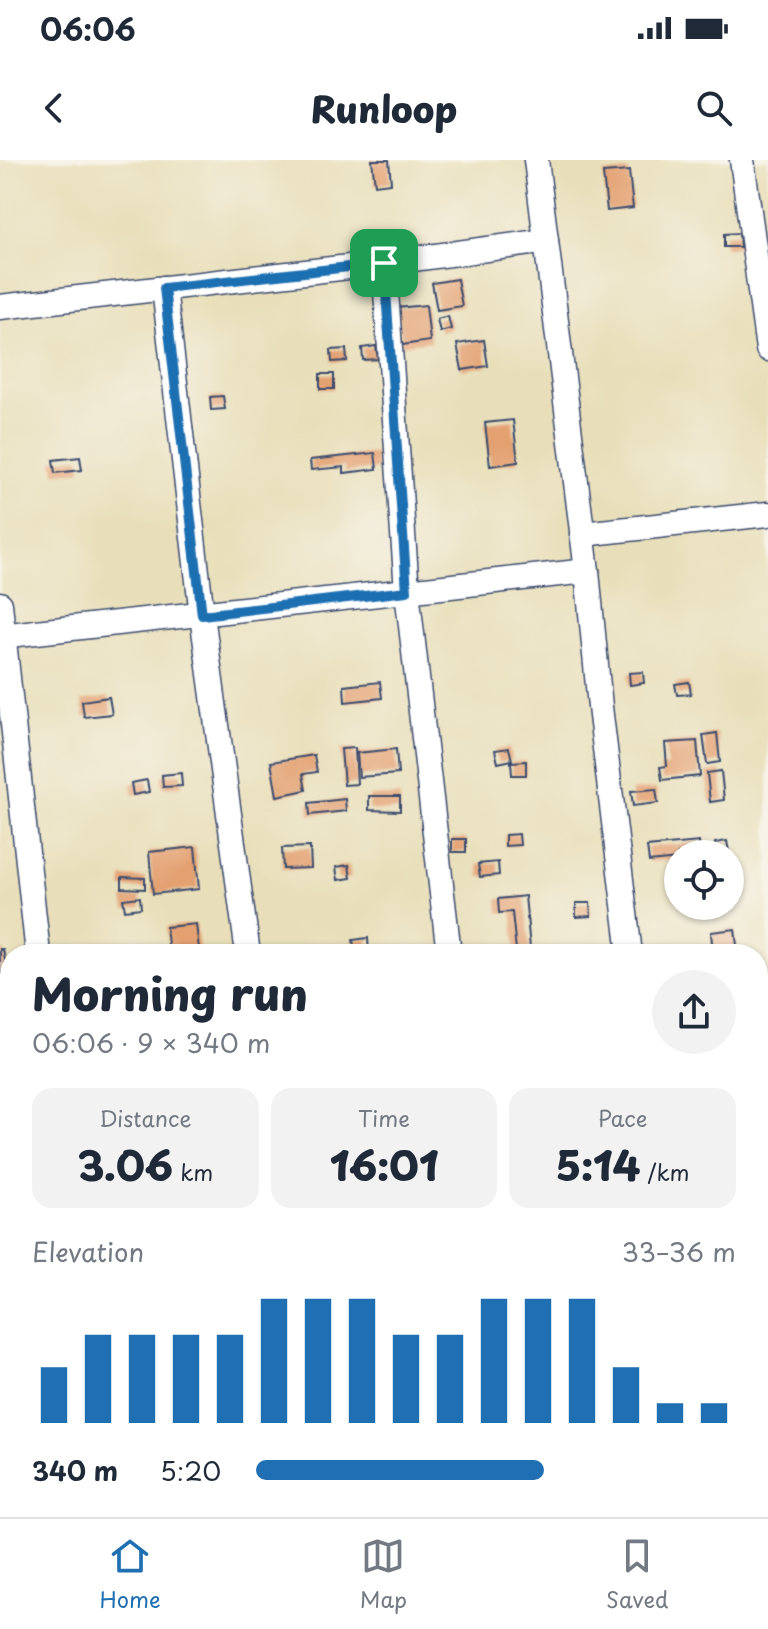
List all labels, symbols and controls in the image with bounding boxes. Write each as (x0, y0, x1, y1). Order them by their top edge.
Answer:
text: 06:06 (40, 6, 136, 51)
text: Runloop (311, 81, 457, 135)
icon: back (32, 86, 76, 130)
icon: search (692, 86, 736, 130)
pin (350, 229, 418, 297)
icon: arrive (362, 241, 406, 285)
map controls (664, 840, 744, 920)
button: locate (664, 840, 744, 920)
text: Morning run (32, 960, 308, 1026)
button: share (652, 970, 736, 1054)
text: 06:06 · 9 × 340 m (32, 1023, 271, 1062)
text: Distance (99, 1101, 191, 1134)
text: Time (358, 1101, 410, 1134)
text: Pace (598, 1101, 647, 1134)
text: 3.06 (77, 1134, 173, 1195)
text: 16:01 (330, 1134, 438, 1195)
text: 5:14 (556, 1134, 640, 1195)
text: km (173, 1155, 213, 1188)
text: /km (640, 1155, 690, 1188)
text: Elevation (32, 1232, 144, 1271)
text: 33–36 m (622, 1232, 736, 1271)
text: 340 m (32, 1451, 118, 1490)
text: 5:20 (160, 1451, 221, 1490)
tab: Home (100, 1534, 161, 1615)
tab: Map (360, 1534, 407, 1615)
tab: Saved (606, 1534, 668, 1615)

